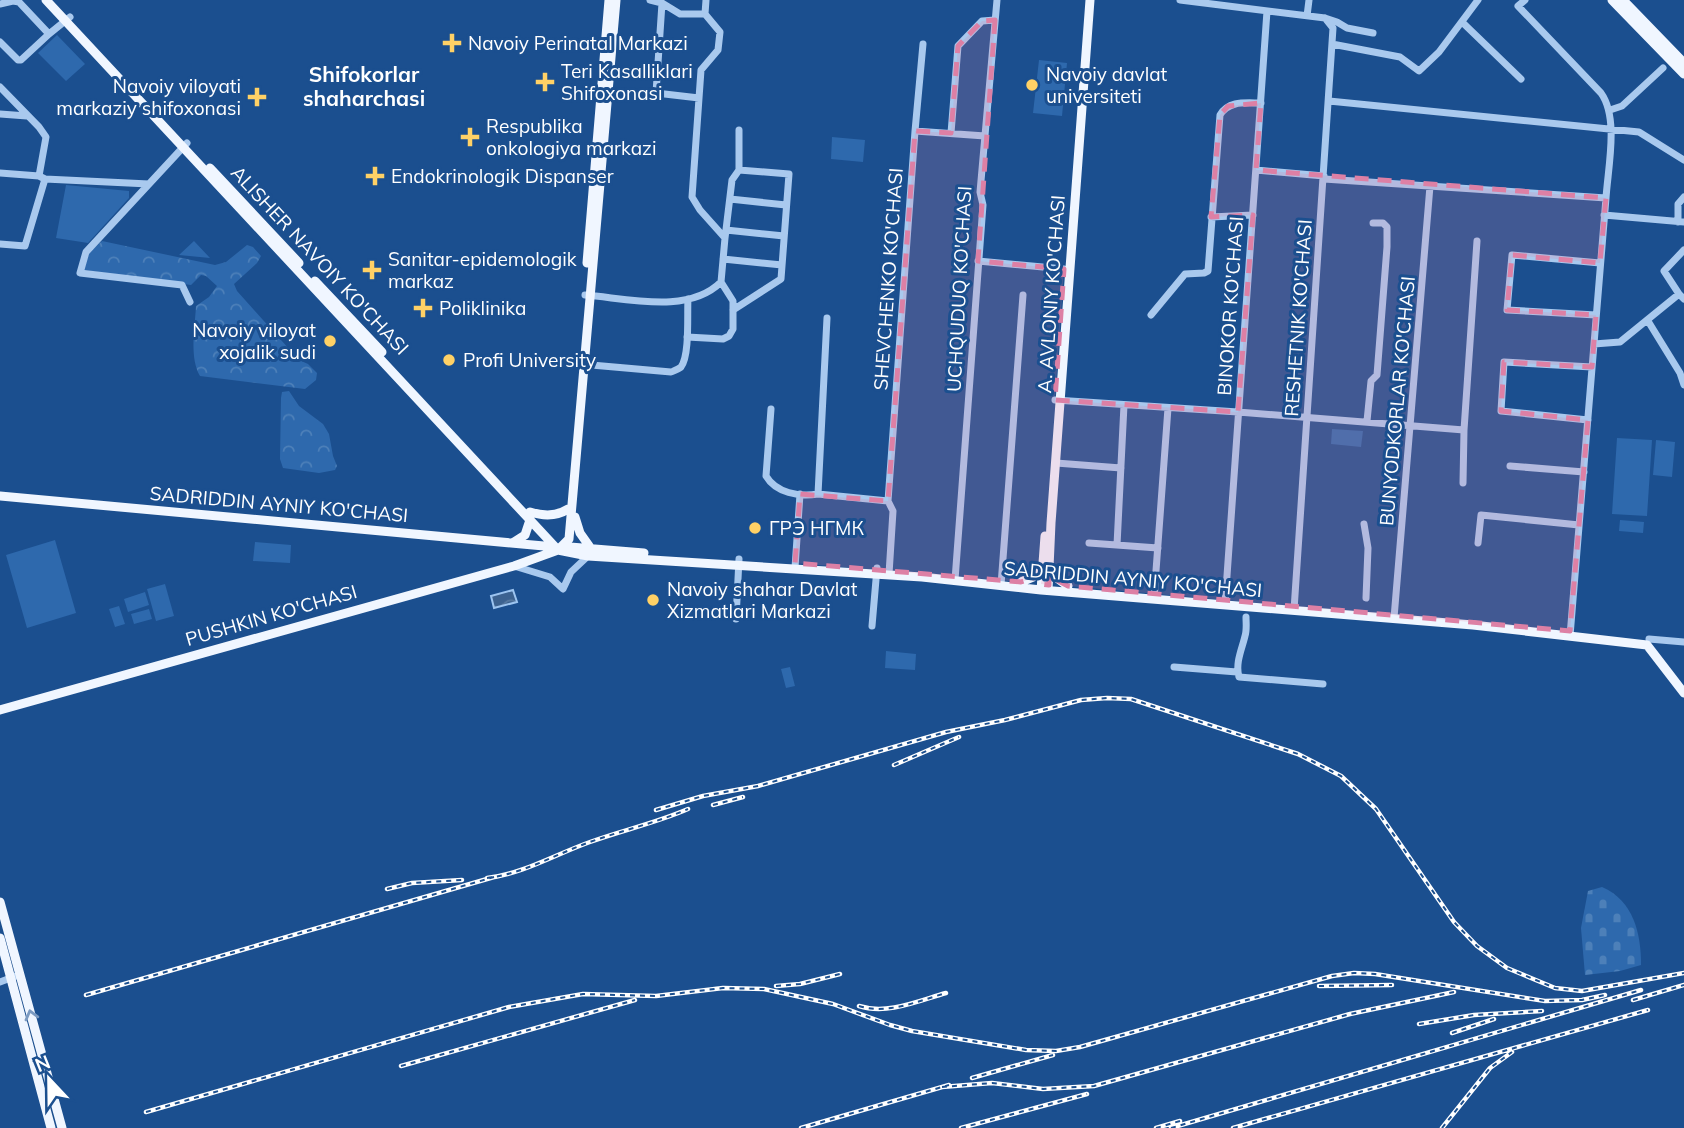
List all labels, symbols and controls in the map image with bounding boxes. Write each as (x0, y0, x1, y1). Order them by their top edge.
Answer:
place label: Navoiy Perinatal Markazi (468, 31, 688, 55)
marker: Navoiy Perinatal Markazi (442, 33, 462, 53)
place label: Teri Kasalliklari Shifoxonasi (561, 59, 693, 105)
district label: Shifokorlar shaharchasi (303, 61, 425, 111)
place label: Navoiy davlat universiteti (1046, 62, 1168, 108)
marker: Teri Kasalliklari Shifoxonasi (535, 72, 555, 92)
place label: Navoiy viloyati markaziy shifoxonasi (56, 74, 241, 120)
marker: Navoiy davlat universiteti (1024, 77, 1040, 93)
marker: Navoiy viloyati markaziy shifoxonasi (247, 87, 267, 107)
place label: Respublika onkologiya markazi (486, 114, 656, 160)
marker: Respublika onkologiya markazi (460, 127, 480, 147)
street label: ALISHER NAVOIY KO'CHASI (226, 161, 414, 359)
place label: Endokrinologik Dispanser (391, 164, 614, 188)
marker: Endokrinologik Dispanser (365, 166, 385, 186)
street label: SHEVCHENKO KO'CHASI (868, 167, 908, 391)
street label: UCHQUDUQ KO'CHASI (942, 185, 976, 393)
street label: A. AVLONIY KO'CHASI (1032, 194, 1070, 394)
street label: BINOKOR KO'CHASI (1212, 216, 1248, 396)
street label: RESHETNIK KO'CHASI (1279, 219, 1317, 417)
place label: Sanitar-epidemologik markaz (388, 247, 577, 293)
marker: Sanitar-epidemologik markaz (362, 260, 382, 280)
street label: BUNYODKORLAR KO'CHASI (1374, 275, 1420, 527)
place label: Poliklinika (439, 296, 526, 320)
marker: Poliklinika (413, 298, 433, 318)
place label: Navoiy viloyat xojalik sudi (192, 318, 316, 364)
marker: Navoiy viloyat xojalik sudi (322, 333, 338, 349)
place label: Profi University (463, 348, 596, 372)
marker: Profi University (441, 352, 457, 368)
street label: SADRIDDIN AYNIY KO'CHASI (149, 481, 409, 527)
place label: ГРЭ НГМК (769, 516, 864, 540)
marker: ГРЭ НГМК (747, 520, 763, 536)
street label: SADRIDDIN AYNIY KO'CHASI (1003, 556, 1263, 602)
place label: Navoiy shahar Davlat Xizmatlari Markazi (667, 577, 858, 623)
street label: PUSHKIN KO'CHASI (182, 579, 360, 651)
marker: Navoiy shahar Davlat Xizmatlari Markazi (645, 592, 661, 608)
one-way arrow (25, 1009, 39, 1021)
north arrow (14, 1044, 84, 1114)
text: N (31, 1049, 54, 1077)

